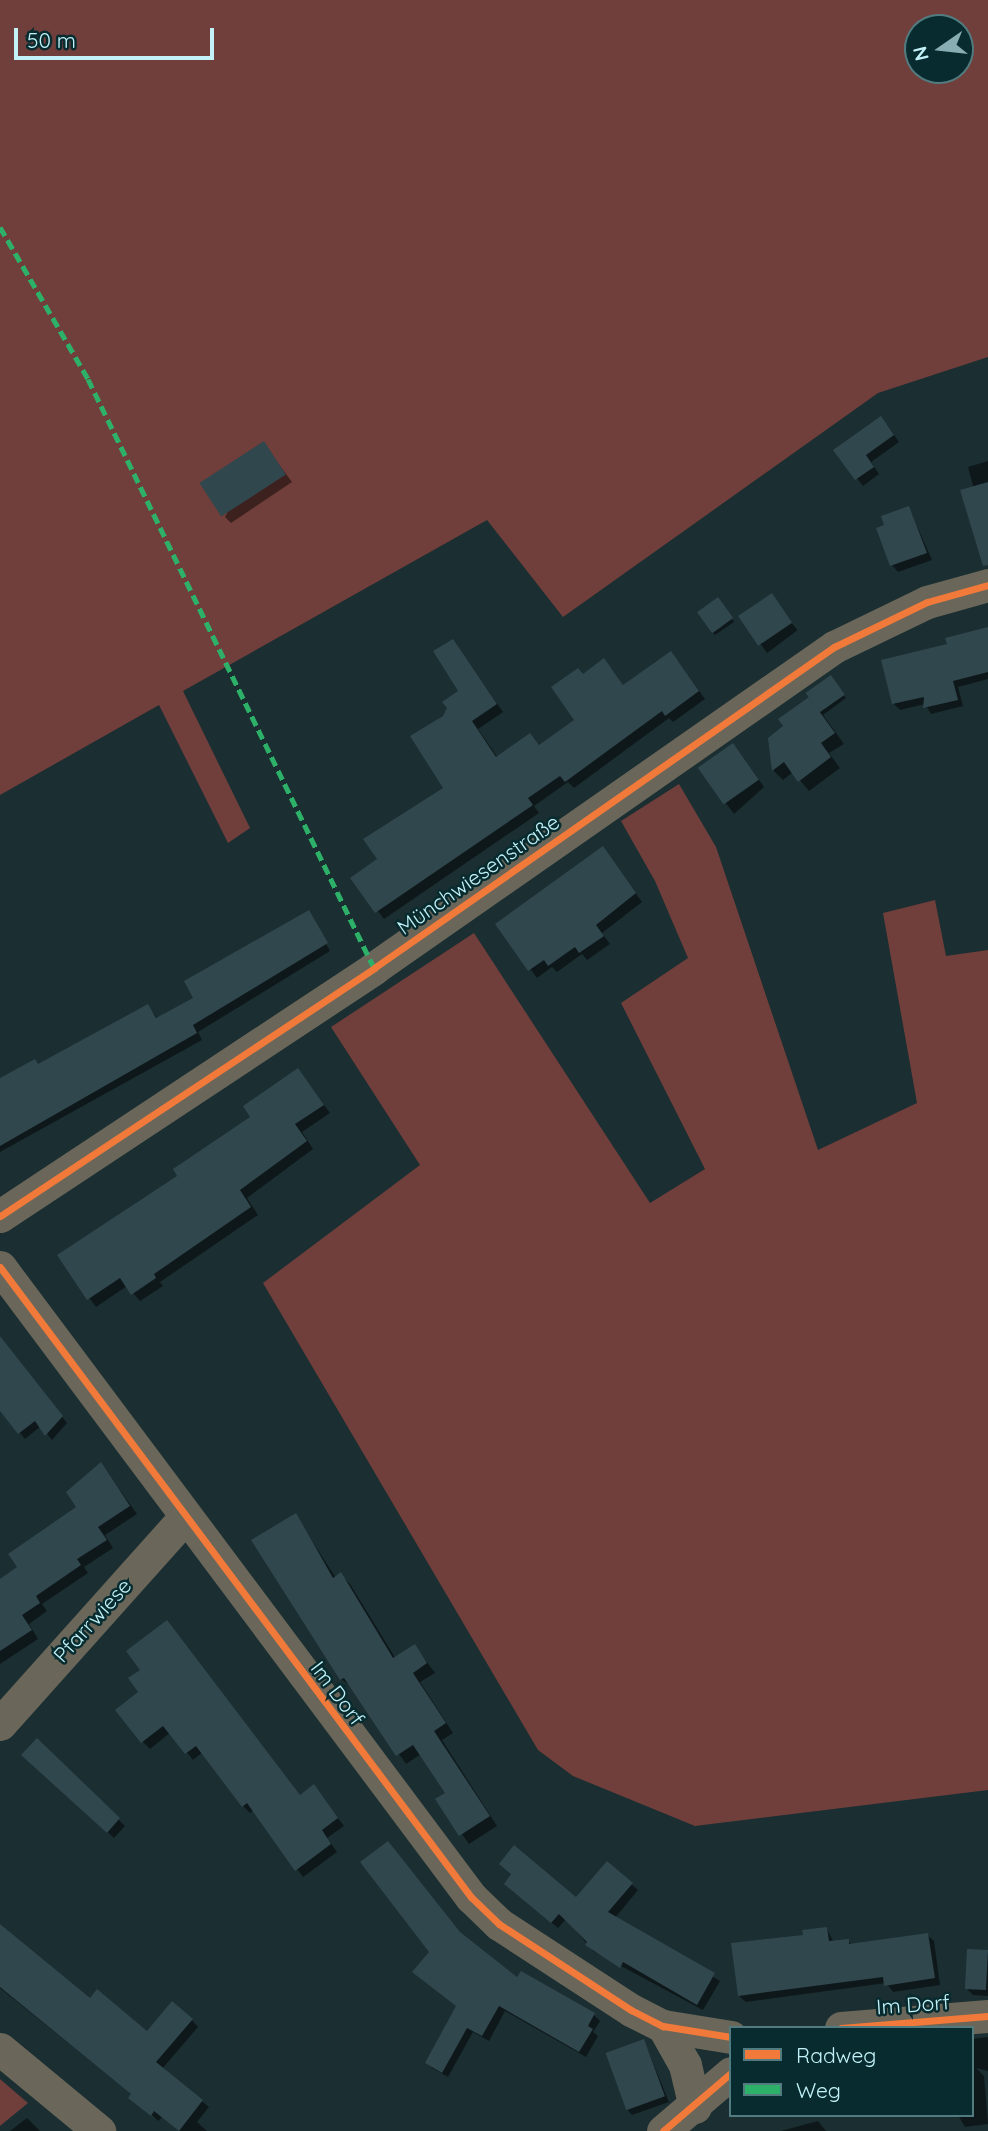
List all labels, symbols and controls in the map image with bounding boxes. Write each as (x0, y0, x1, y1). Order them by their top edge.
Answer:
scale bar (18, 14, 217, 58)
north arrow (904, 14, 974, 84)
text: 50 m (27, 27, 76, 53)
text: N (907, 44, 934, 63)
street label: Münchwiesenstraße (392, 809, 564, 939)
street label: Pfarrwiese (48, 1573, 136, 1667)
street label: Im Dorf (306, 1656, 370, 1730)
street label: Im Dorf (875, 1989, 951, 2019)
legend (729, 2026, 974, 2117)
text: Radweg (796, 2042, 876, 2068)
text: Weg (796, 2077, 841, 2103)

